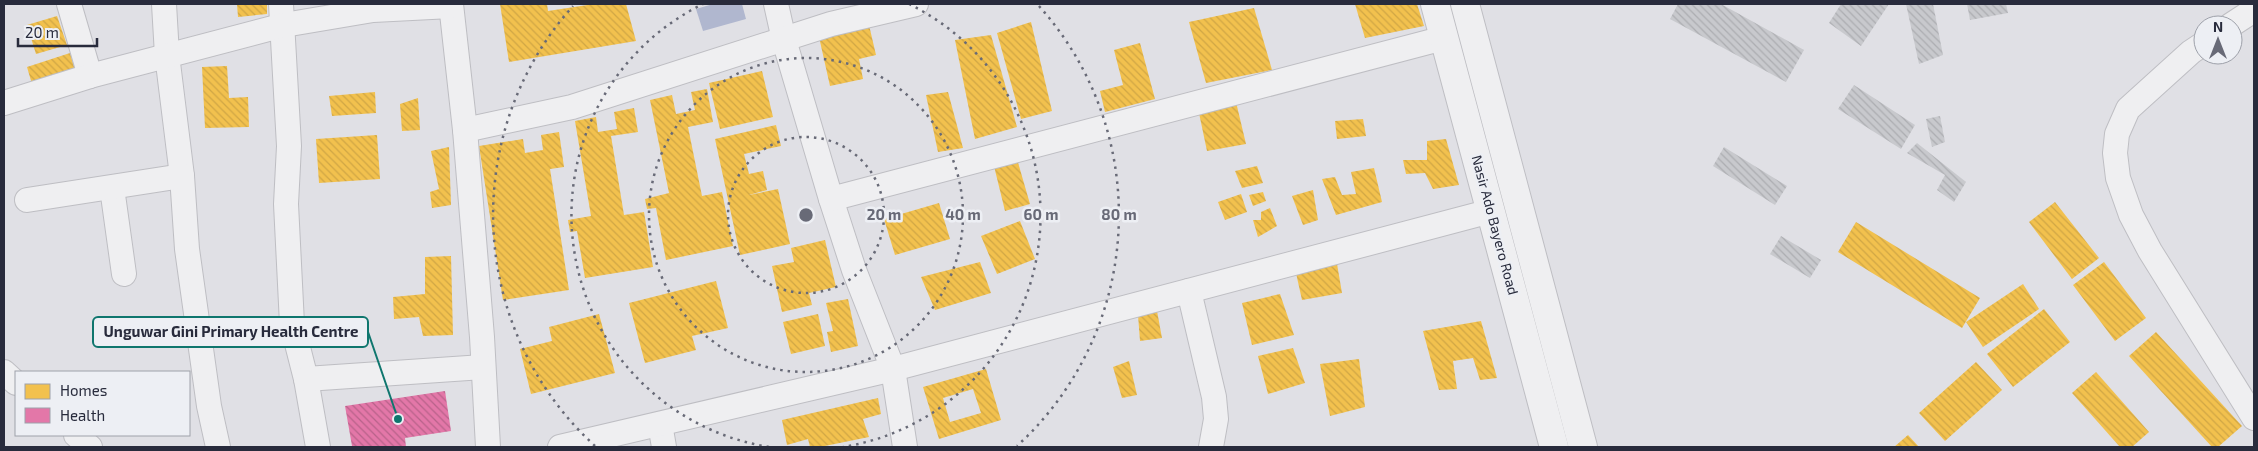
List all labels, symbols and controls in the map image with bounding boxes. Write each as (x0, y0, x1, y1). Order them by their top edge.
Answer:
scale bar (18, 15, 96, 47)
north arrow (2193, 15, 2243, 65)
text: N (2213, 18, 2223, 35)
text: 20 m (25, 23, 59, 41)
street label: Nasir Ado Bayero Road (1469, 153, 1522, 297)
text: 20 m (867, 205, 901, 223)
text: 40 m (945, 205, 981, 223)
text: 60 m (1024, 205, 1058, 223)
text: 80 m (1101, 205, 1137, 223)
centre of rings (797, 206, 815, 224)
callout: Unguwar Gini Primary Health Centre (93, 317, 368, 347)
text: Unguwar Gini Primary Health Centre (104, 322, 358, 341)
legend (15, 371, 190, 436)
text: Homes (60, 381, 107, 399)
text: Health (60, 406, 105, 424)

